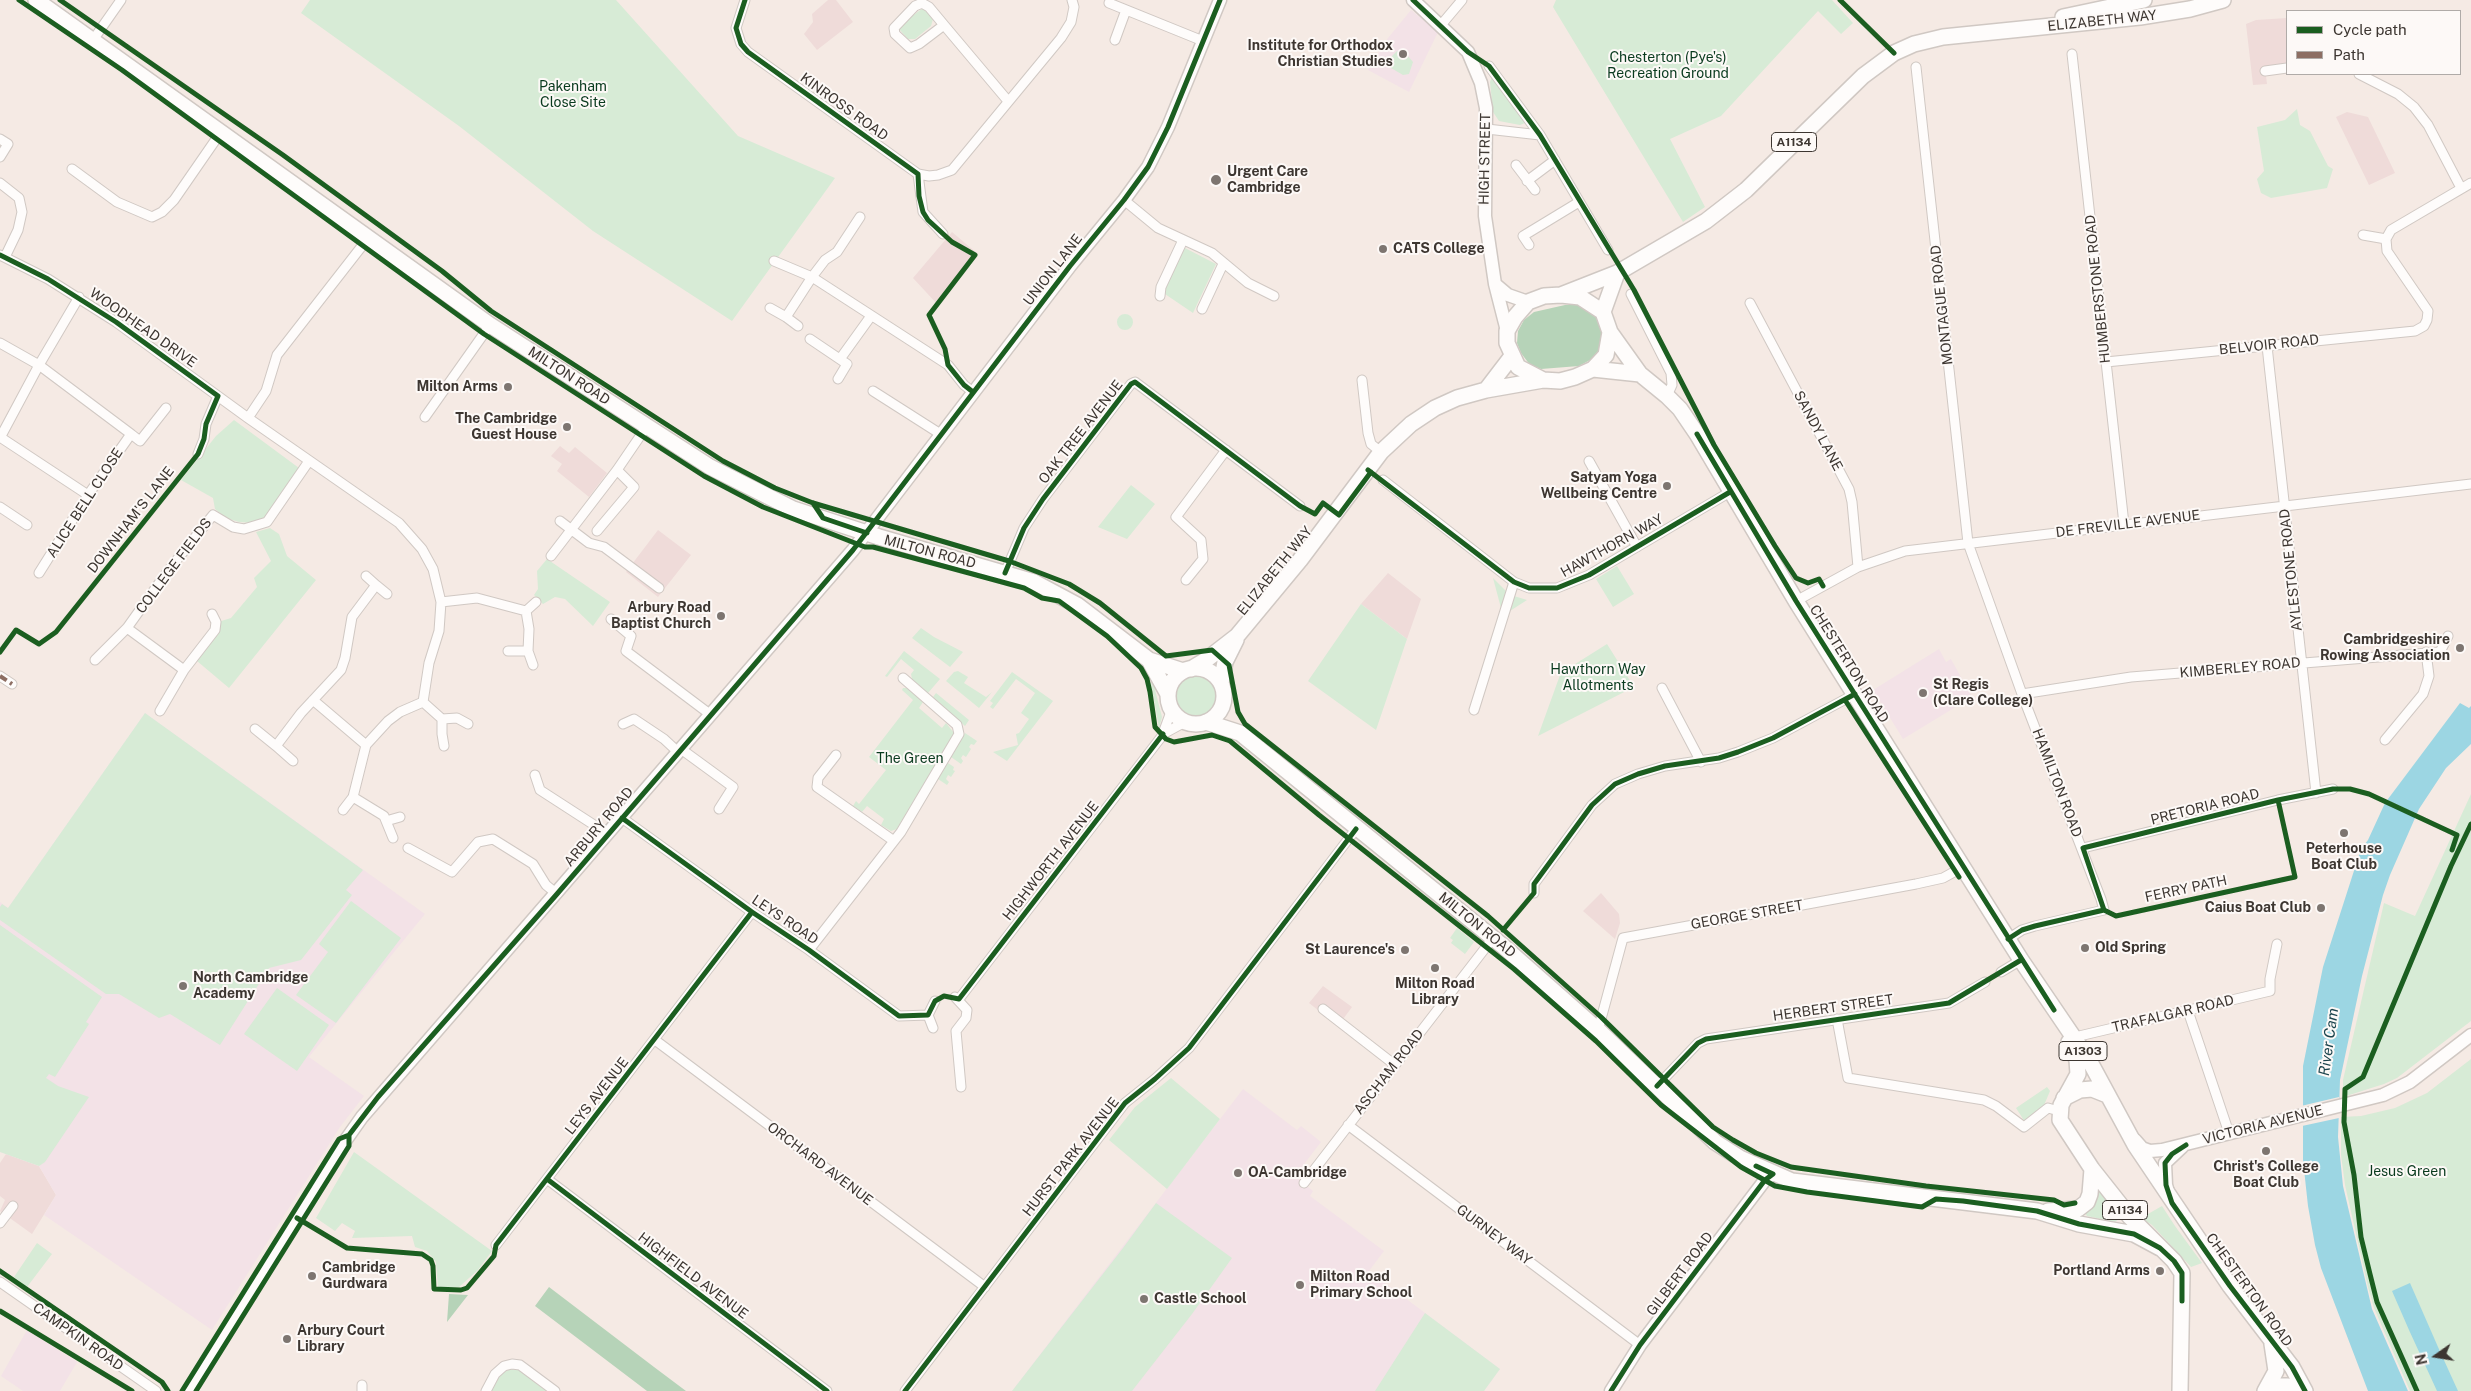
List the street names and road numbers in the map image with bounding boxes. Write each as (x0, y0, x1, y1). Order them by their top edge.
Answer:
street label: ELIZABETH WAY (2047, 7, 2157, 35)
street label: KINROSS ROAD (797, 69, 891, 145)
street label: HIGH STREET (1476, 113, 1494, 205)
road number: A1134 (1772, 132, 1816, 152)
street label: HUMBERSTONE ROAD (2082, 214, 2114, 364)
street label: UNION LANE (1020, 231, 1086, 309)
street label: MONTAGUE ROAD (1927, 244, 1957, 366)
street label: WOODHEAD DRIVE (86, 285, 200, 371)
street label: BELVOIR ROAD (2218, 331, 2320, 359)
street label: MILTON ROAD (525, 343, 613, 409)
street label: OAK TREE AVENUE (1035, 377, 1127, 487)
street label: SANDY LANE (1790, 388, 1846, 474)
street label: ALICE BELL CLOSE (43, 445, 127, 561)
street label: DOWNHAM'S LANE (84, 463, 178, 577)
street label: DE FREVILLE AVENUE (2055, 507, 2201, 541)
street label: AYLESTONE ROAD (2276, 508, 2306, 632)
street label: HAWTHORN WAY (1558, 511, 1666, 581)
street label: COLLEGE FIELDS (133, 515, 215, 617)
street label: ELIZABETH WAY (1234, 523, 1316, 619)
street label: MILTON ROAD (882, 532, 978, 572)
street label: CHESTERTON ROAD (1806, 602, 1892, 726)
street label: KIMBERLEY ROAD (2179, 654, 2301, 682)
street label: HAMILTON ROAD (2029, 726, 2085, 840)
street label: ARBURY ROAD (561, 784, 637, 870)
street label: PRETORIA ROAD (2149, 785, 2261, 829)
street label: HIGHWORTH AVENUE (999, 798, 1103, 924)
street label: FERRY PATH (2143, 872, 2229, 906)
street label: MILTON ROAD (1435, 889, 1519, 961)
street label: LEYS ROAD (749, 892, 821, 948)
street label: GEORGE STREET (1689, 897, 1805, 933)
street label: HERBERT STREET (1772, 991, 1894, 1025)
street label: TRAFALGAR ROAD (2110, 992, 2236, 1036)
street label: ASCHAM ROAD (1350, 1026, 1428, 1118)
road number: A1303 (2059, 1042, 2107, 1060)
street label: LEYS AVENUE (562, 1054, 632, 1138)
street label: HURST PARK AVENUE (1019, 1094, 1123, 1220)
street label: VICTORIA AVENUE (2201, 1102, 2325, 1148)
street label: ORCHARD AVENUE (764, 1119, 876, 1209)
road number: A1134 (2102, 1200, 2148, 1220)
street label: GURNEY WAY (1453, 1201, 1535, 1269)
street label: HIGHFIELD AVENUE (635, 1229, 751, 1323)
street label: GILBERT ROAD (1643, 1229, 1717, 1319)
street label: CHESTERTON ROAD (2202, 1230, 2296, 1350)
street label: CAMPKIN ROAD (29, 1299, 127, 1375)

